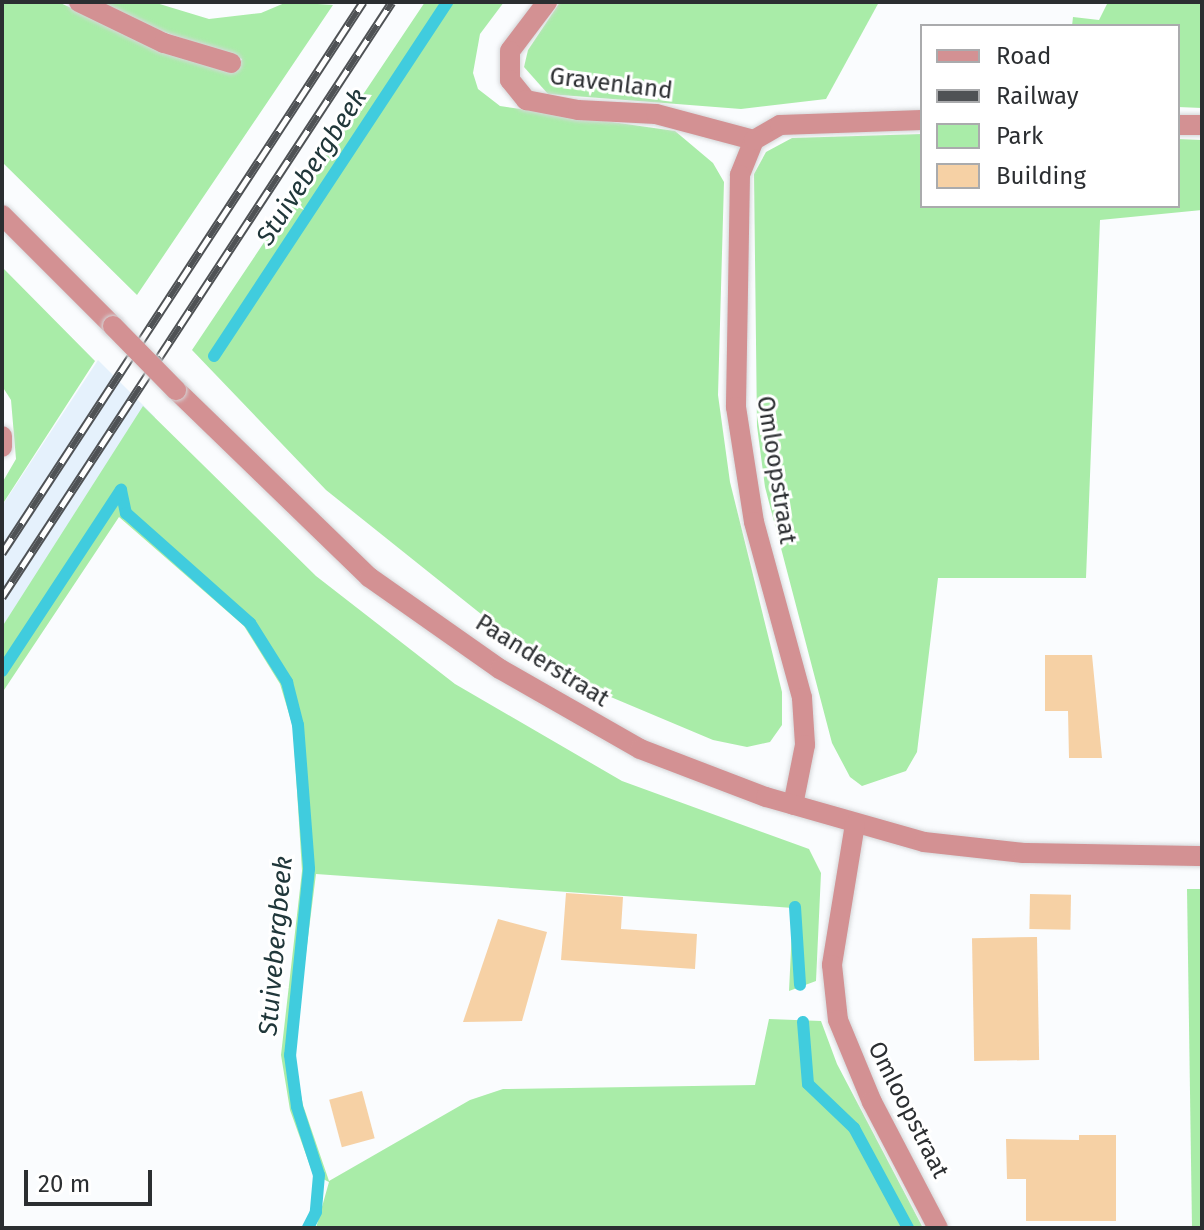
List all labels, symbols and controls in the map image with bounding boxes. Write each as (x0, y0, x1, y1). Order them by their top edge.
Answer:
legend (920, 24, 1180, 208)
text: Road (996, 42, 1051, 70)
street label: Gravenland (548, 62, 674, 106)
text: Railway (996, 82, 1079, 110)
water label: Stuivebergbeek (250, 83, 374, 251)
text: Park (996, 122, 1043, 150)
text: Building (996, 162, 1086, 190)
street label: Omloopstraat (750, 394, 802, 546)
street label: Paanderstraat (470, 609, 614, 713)
water label: Stuivebergbeek (253, 855, 299, 1037)
street label: Omloopstraat (861, 1037, 955, 1183)
scale bar (28, 1154, 156, 1204)
text: 20 m (38, 1170, 90, 1198)

